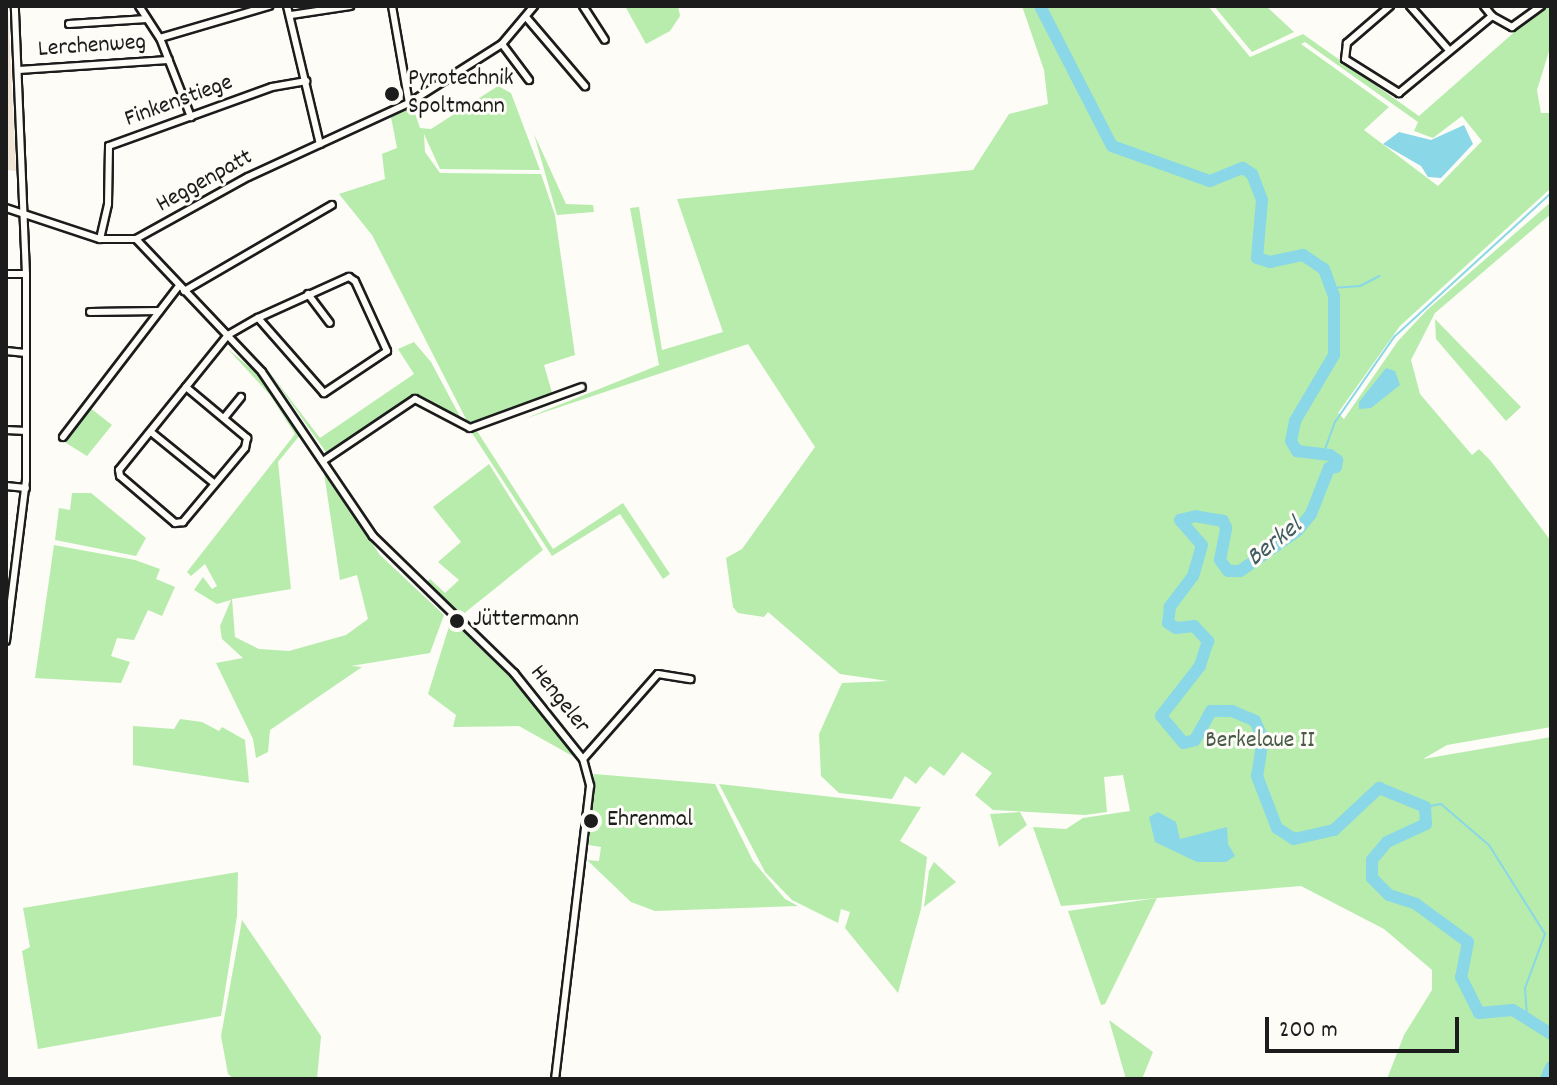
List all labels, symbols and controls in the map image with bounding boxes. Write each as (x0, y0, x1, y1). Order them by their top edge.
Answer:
street label: Lerchenweg (37, 29, 147, 65)
place label: Pyrotechnik Spoltmann (408, 66, 514, 122)
street label: Finkenstiege (121, 69, 237, 135)
marker: Pyrotechnik Spoltmann (383, 85, 401, 103)
street label: Heggenpatt (152, 144, 258, 220)
water label: Berkel (1241, 512, 1309, 574)
place label: Jüttermann (473, 607, 579, 635)
marker: Jüttermann (448, 612, 466, 630)
street label: Hengeler (523, 660, 595, 740)
park label: Berkelaue II (1205, 728, 1315, 756)
place label: Ehrenmal (607, 807, 693, 835)
marker: Ehrenmal (582, 812, 600, 830)
scale bar (1269, 1001, 1463, 1051)
text: 200 m (1279, 1014, 1338, 1048)

